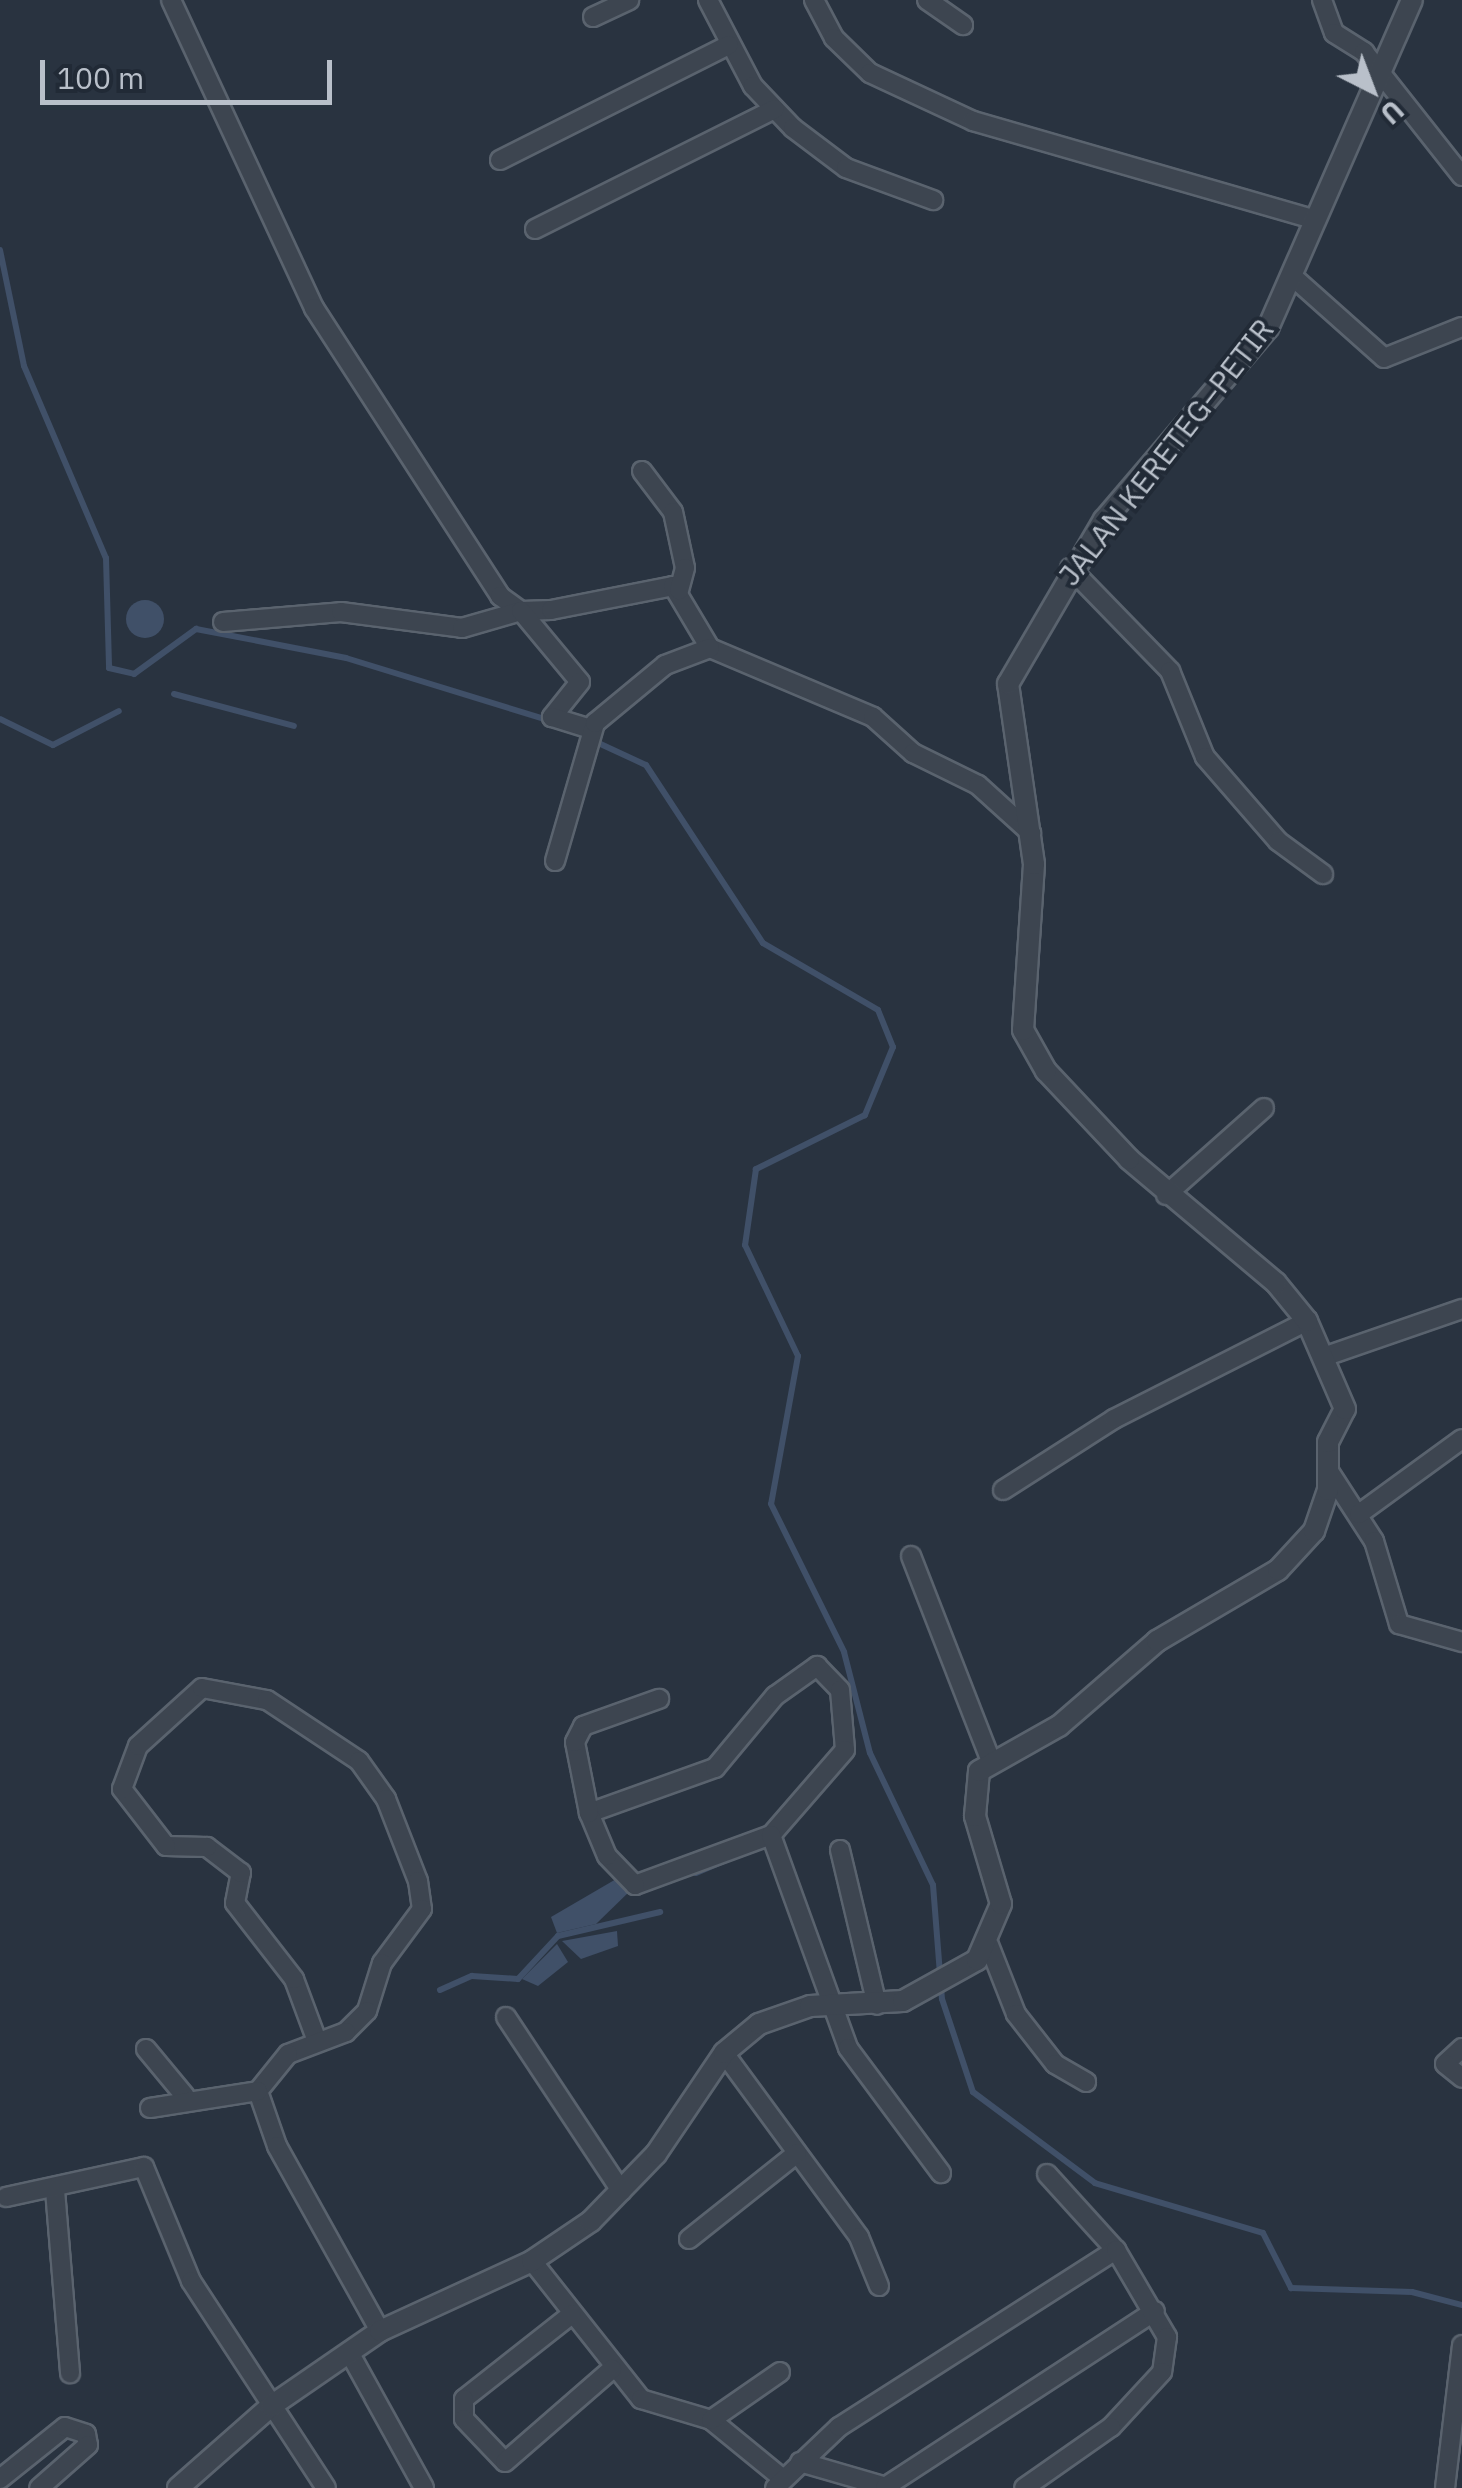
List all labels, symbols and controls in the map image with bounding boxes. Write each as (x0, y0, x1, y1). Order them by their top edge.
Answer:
scale bar (45, 40, 338, 102)
north arrow (1322, 40, 1422, 140)
text: 100 m (57, 58, 144, 97)
text: U (1373, 92, 1412, 133)
street label: JALAN KERETEG–PETIR (1051, 312, 1281, 592)

